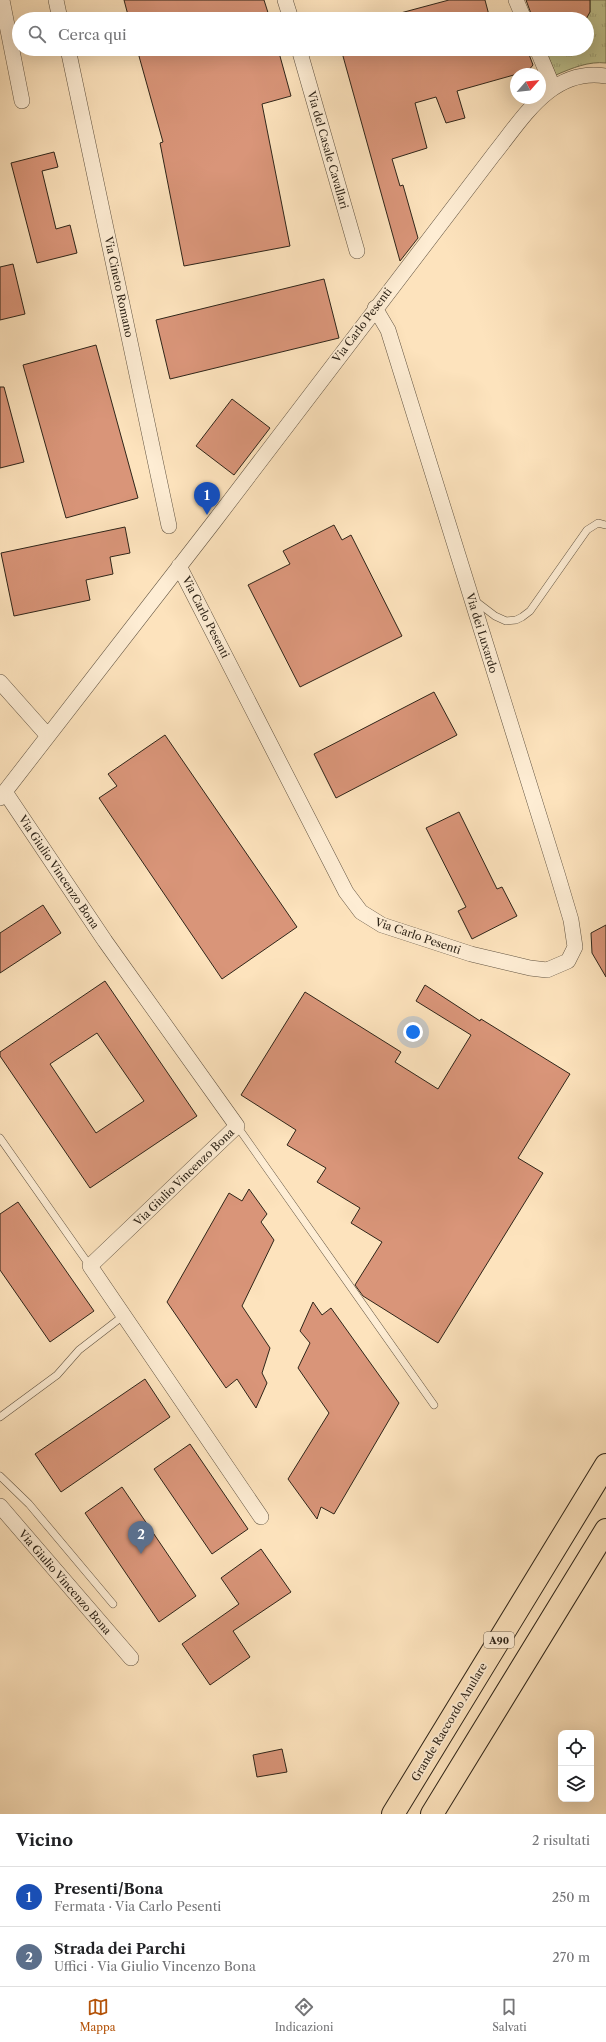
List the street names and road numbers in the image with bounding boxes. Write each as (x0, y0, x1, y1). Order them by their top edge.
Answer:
street label: Via del Casale Cavallari (304, 89, 352, 211)
street label: Via Cineto Romano (101, 234, 137, 339)
street label: Via Carlo Pesenti (329, 284, 395, 366)
street label: Via Carlo Pesenti (179, 573, 233, 661)
street label: Via dei Luxardo (463, 590, 501, 675)
street label: Via Giulio Vincenzo Bona (15, 812, 102, 932)
street label: Via Carlo Pesenti (372, 914, 463, 957)
street label: Via Giulio Vincenzo Bona (130, 1125, 237, 1229)
street label: Via Giulio Vincenzo Bona (15, 1526, 114, 1637)
road number: A90 (484, 1632, 514, 1648)
street label: Grande Raccordo Anulare (408, 1660, 490, 1784)

